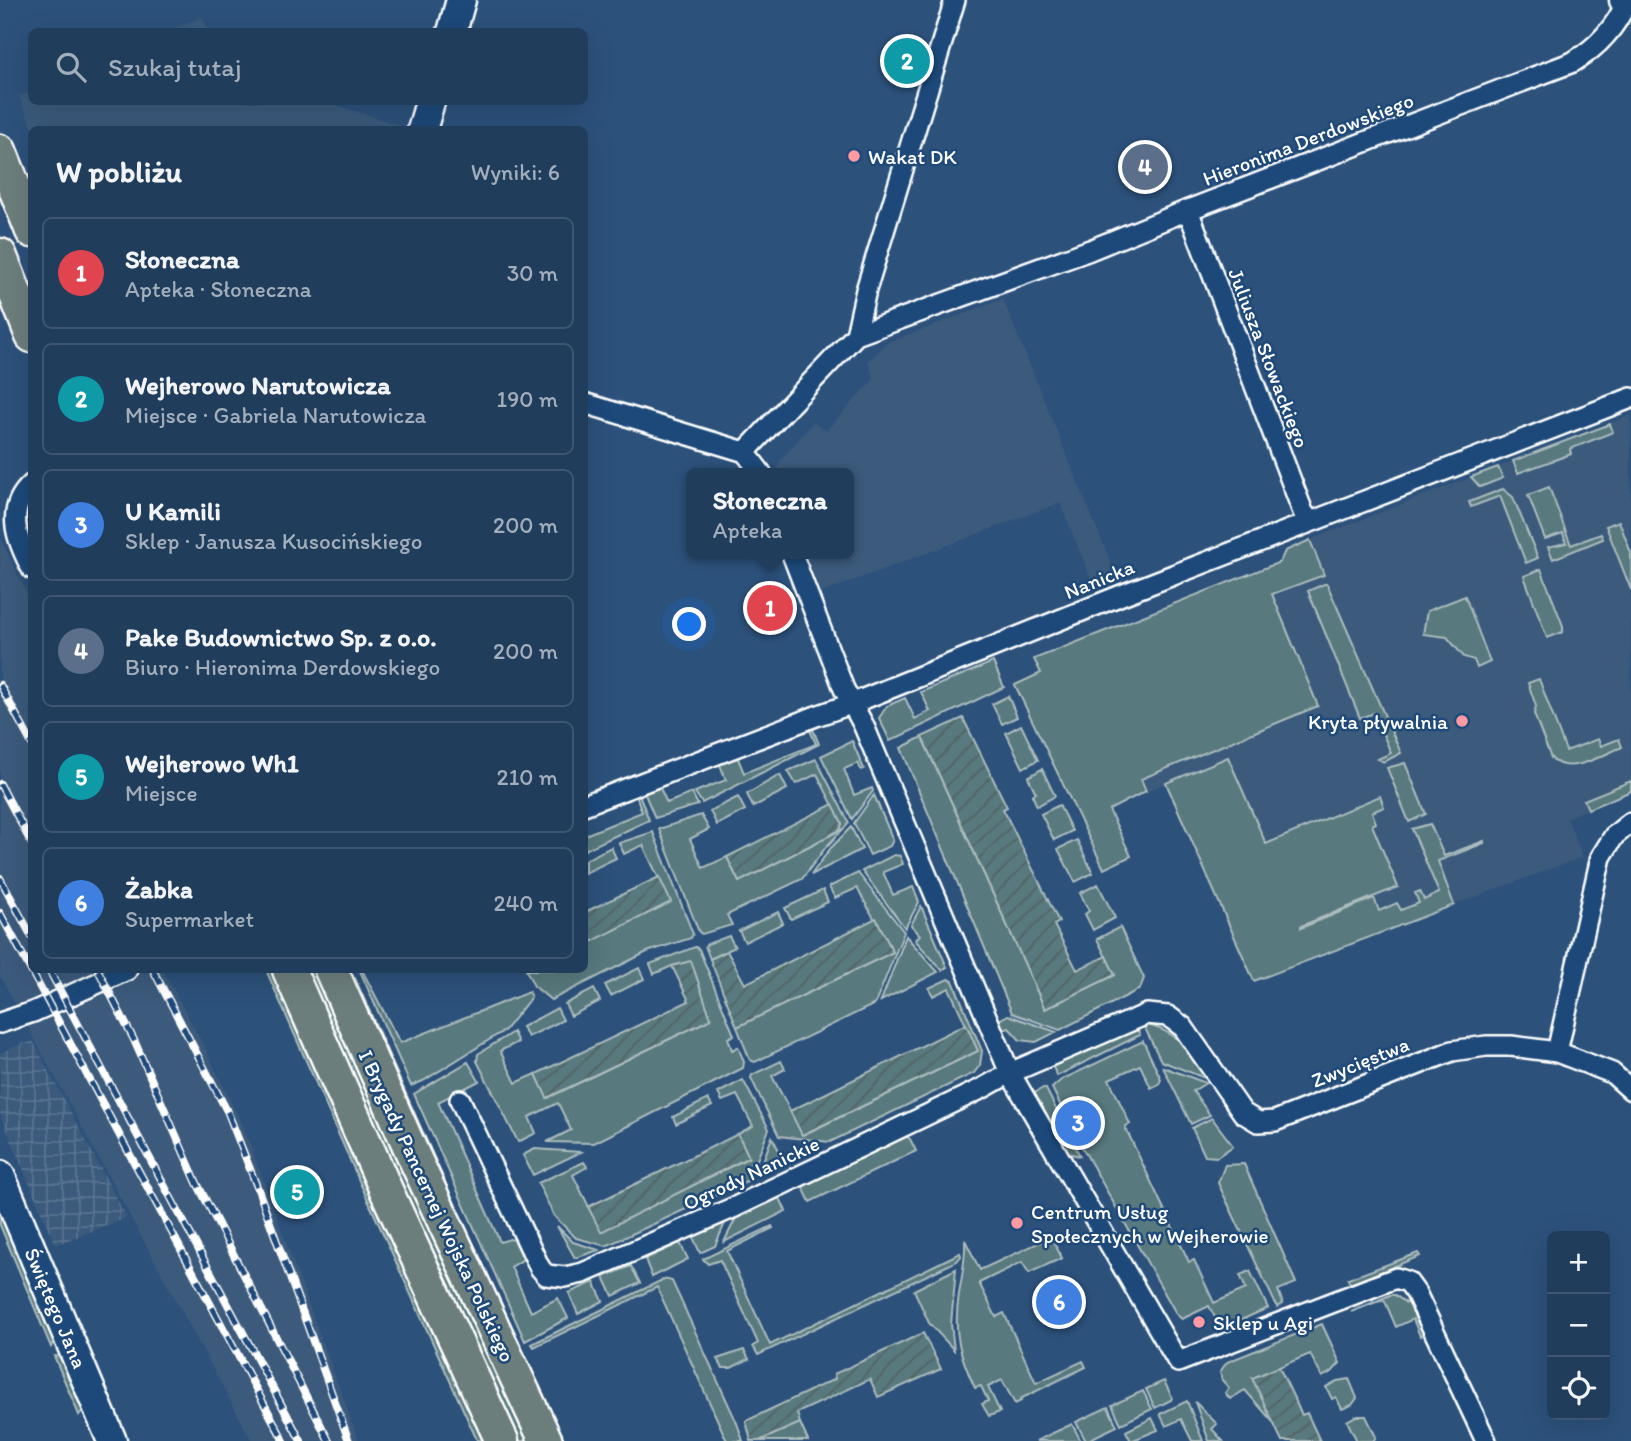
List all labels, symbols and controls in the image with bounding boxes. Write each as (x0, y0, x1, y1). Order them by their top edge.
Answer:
search box (28, 28, 588, 105)
pin: 2 (884, 35, 930, 87)
icon: search (52, 48, 90, 86)
text: Szukaj tutaj (108, 51, 241, 83)
street label: Hieronima Derdowskiego (1199, 87, 1417, 191)
pin: 4 (1122, 141, 1168, 193)
place label: Wakat DK (868, 144, 957, 169)
marker: Wakat DK (846, 148, 862, 164)
text: W pobliżu (56, 153, 182, 190)
text: Wyniki: 6 (471, 158, 560, 186)
text: Słoneczna (125, 243, 239, 275)
text: 1 (76, 259, 86, 287)
text: 30 m (507, 259, 558, 287)
street label: Juliusza Słowackiego (1223, 265, 1315, 451)
text: Apteka · Słoneczna (125, 275, 312, 303)
text: Wejherowo Narutowicza (125, 369, 391, 401)
text: 2 (75, 385, 87, 413)
text: 190 m (497, 385, 558, 413)
text: Miejsce · Gabriela Narutowicza (125, 401, 427, 429)
popup (686, 468, 854, 559)
text: Słoneczna (713, 484, 827, 516)
text: U Kamili (125, 495, 221, 527)
text: 3 (75, 511, 87, 539)
text: 200 m (493, 511, 558, 539)
text: Apteka (713, 516, 782, 544)
text: Sklep · Janusza Kusocińskiego (125, 527, 422, 555)
street label: Nanicka (1060, 554, 1138, 604)
pin: 1 (747, 582, 793, 634)
your location (672, 607, 706, 641)
text: Pake Budownictwo Sp. z o.o. (125, 621, 437, 653)
text: 4 (74, 637, 88, 665)
text: 200 m (493, 637, 558, 665)
text: Biuro · Hieronima Derdowskiego (125, 653, 440, 681)
place label: Kryta pływalnia (1308, 709, 1448, 734)
marker: Kryta pływalnia (1454, 713, 1470, 729)
text: Wejherowo Wh1 (125, 747, 299, 779)
text: 5 (75, 763, 87, 791)
text: 210 m (497, 763, 558, 791)
text: Miejsce (125, 779, 198, 807)
text: Żabka (125, 873, 193, 905)
text: 6 (75, 889, 87, 917)
text: 240 m (493, 889, 558, 917)
text: Supermarket (125, 905, 254, 933)
street label: Zwycięstwa (1308, 1031, 1412, 1093)
street label: I Brygady Pancernej Wojska Polskiego (354, 1046, 520, 1366)
pin: 3 (1055, 1097, 1101, 1149)
street label: Ogrody Nanickie (679, 1130, 823, 1216)
pin: 5 (274, 1166, 320, 1218)
place label: Centrum Usług Społecznych w Wejherowie (1031, 1199, 1269, 1248)
marker: Centrum Usług Społecznych w Wejherowie (1009, 1215, 1025, 1231)
map controls (1547, 1231, 1610, 1420)
button: + (1547, 1231, 1610, 1294)
street label: Świętego Jana (19, 1244, 93, 1372)
pin: 6 (1036, 1276, 1082, 1328)
button: − (1547, 1294, 1610, 1357)
place label: Sklep u Agi (1213, 1310, 1313, 1335)
marker: Sklep u Agi (1191, 1314, 1207, 1330)
button: locate (1547, 1357, 1610, 1420)

